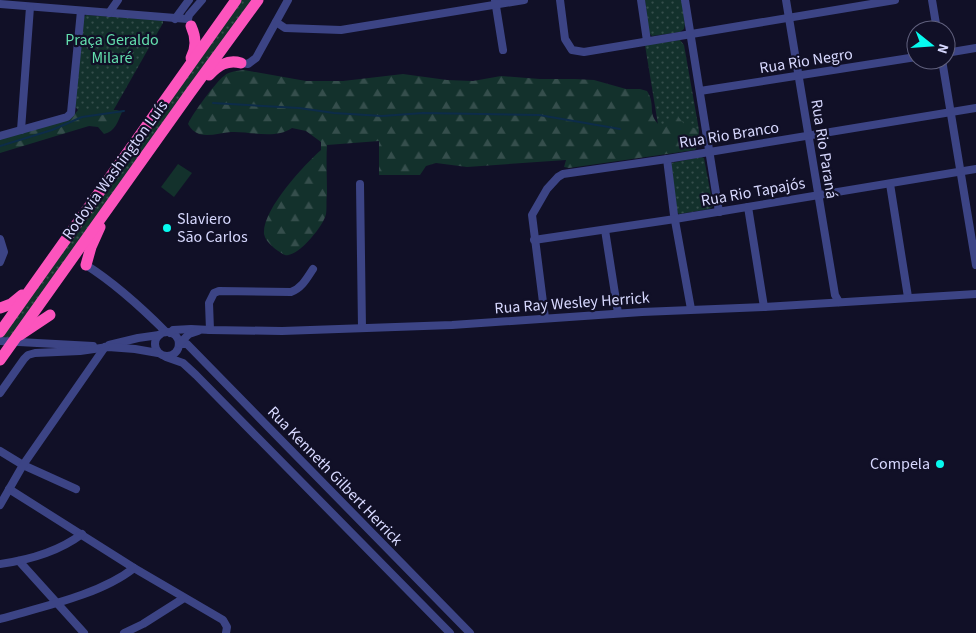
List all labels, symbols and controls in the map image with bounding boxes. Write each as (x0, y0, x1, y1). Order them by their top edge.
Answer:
north arrow (906, 20, 956, 70)
park label: Praça Geraldo Milaré (65, 29, 159, 69)
text: N (932, 41, 953, 56)
street label: Rua Rio Negro (758, 43, 854, 79)
street label: Rodovia Washington Luís (57, 96, 173, 244)
street label: Rua Rio Paraná (805, 98, 843, 200)
street label: Rua Rio Branco (677, 116, 781, 154)
street label: Rua Rio Tapajós (699, 172, 807, 212)
place label: Slaviero São Carlos (177, 208, 248, 248)
marker: Slaviero São Carlos (161, 222, 173, 234)
street label: Rua Ray Wesley Herrick (494, 287, 650, 319)
street label: Rua Kenneth Gilbert Herrick (262, 401, 408, 551)
place label: Compela (870, 453, 930, 475)
marker: Compela (934, 458, 946, 470)

